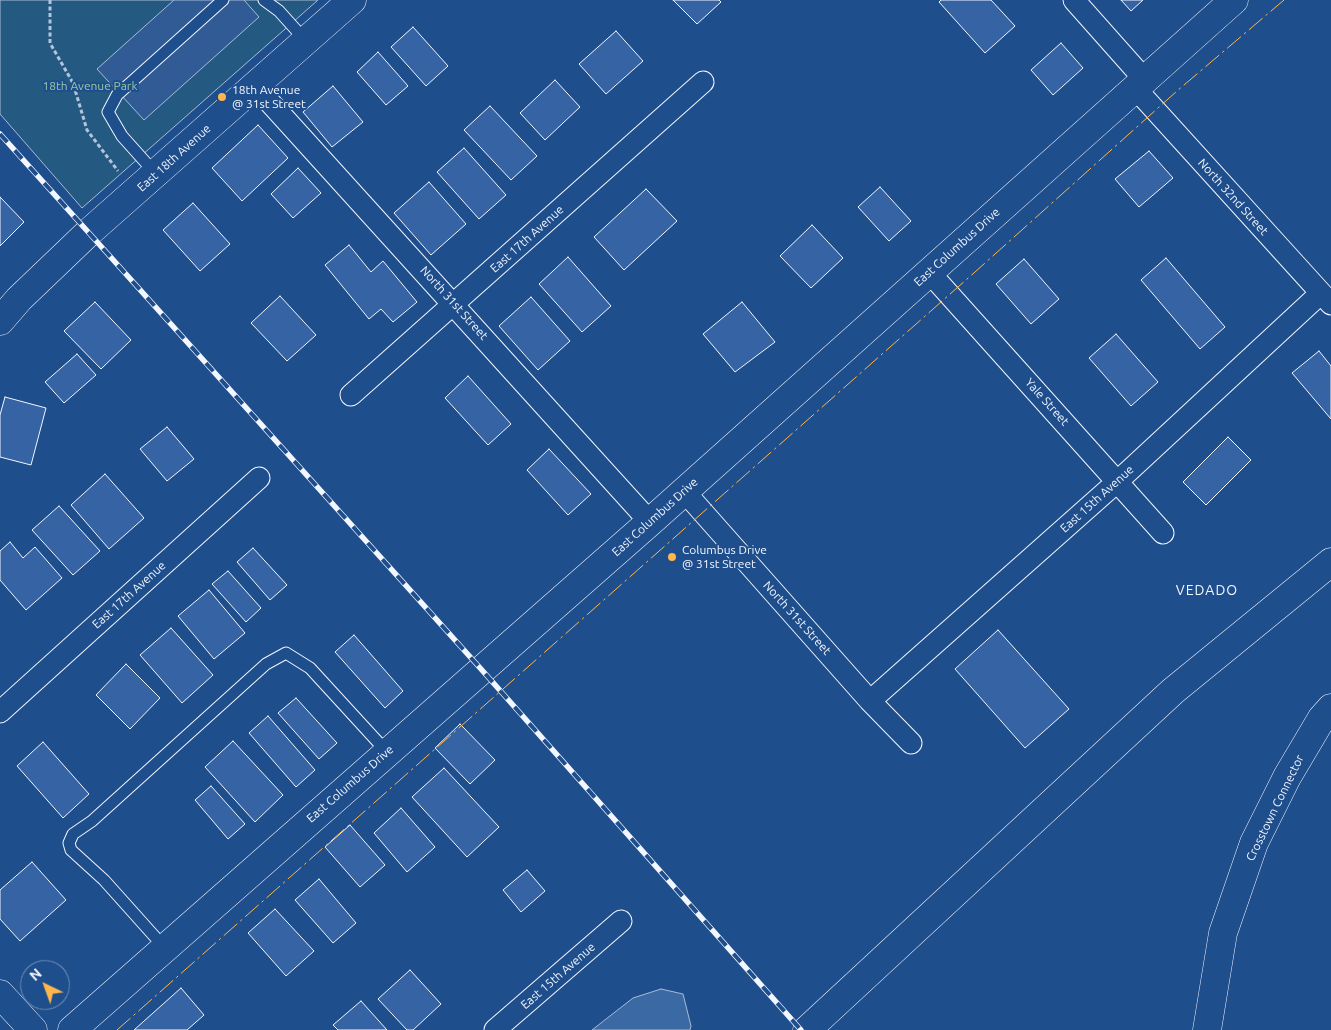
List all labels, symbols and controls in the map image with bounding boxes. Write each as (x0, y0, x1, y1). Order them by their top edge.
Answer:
park label: 18th Avenue Park (43, 79, 137, 93)
place label: 18th Avenue @ 31st Street (232, 83, 306, 111)
marker: 18th Avenue @ 31st Street (216, 91, 228, 103)
street label: East 18th Avenue (134, 121, 214, 195)
street label: North 32nd Street (1195, 156, 1271, 238)
street label: East 17th Avenue (487, 202, 567, 276)
street label: East Columbus Drive (911, 205, 1003, 289)
street label: North 31st Street (417, 263, 491, 343)
street label: Yale Street (1022, 375, 1072, 429)
street label: East 15th Avenue (1057, 462, 1137, 536)
street label: East Columbus Drive (609, 475, 701, 559)
place label: Columbus Drive @ 31st Street (682, 543, 767, 571)
marker: Columbus Drive @ 31st Street (666, 551, 678, 563)
street label: East 17th Avenue (89, 558, 169, 632)
street label: North 31st Street (760, 578, 834, 658)
district label: VEDADO (1175, 582, 1239, 598)
street label: East Columbus Drive (304, 742, 396, 826)
street label: Crosstown Connector (1243, 753, 1307, 863)
street label: East 15th Avenue (518, 940, 598, 1012)
north arrow (20, 960, 70, 1010)
text: N (26, 965, 45, 984)

